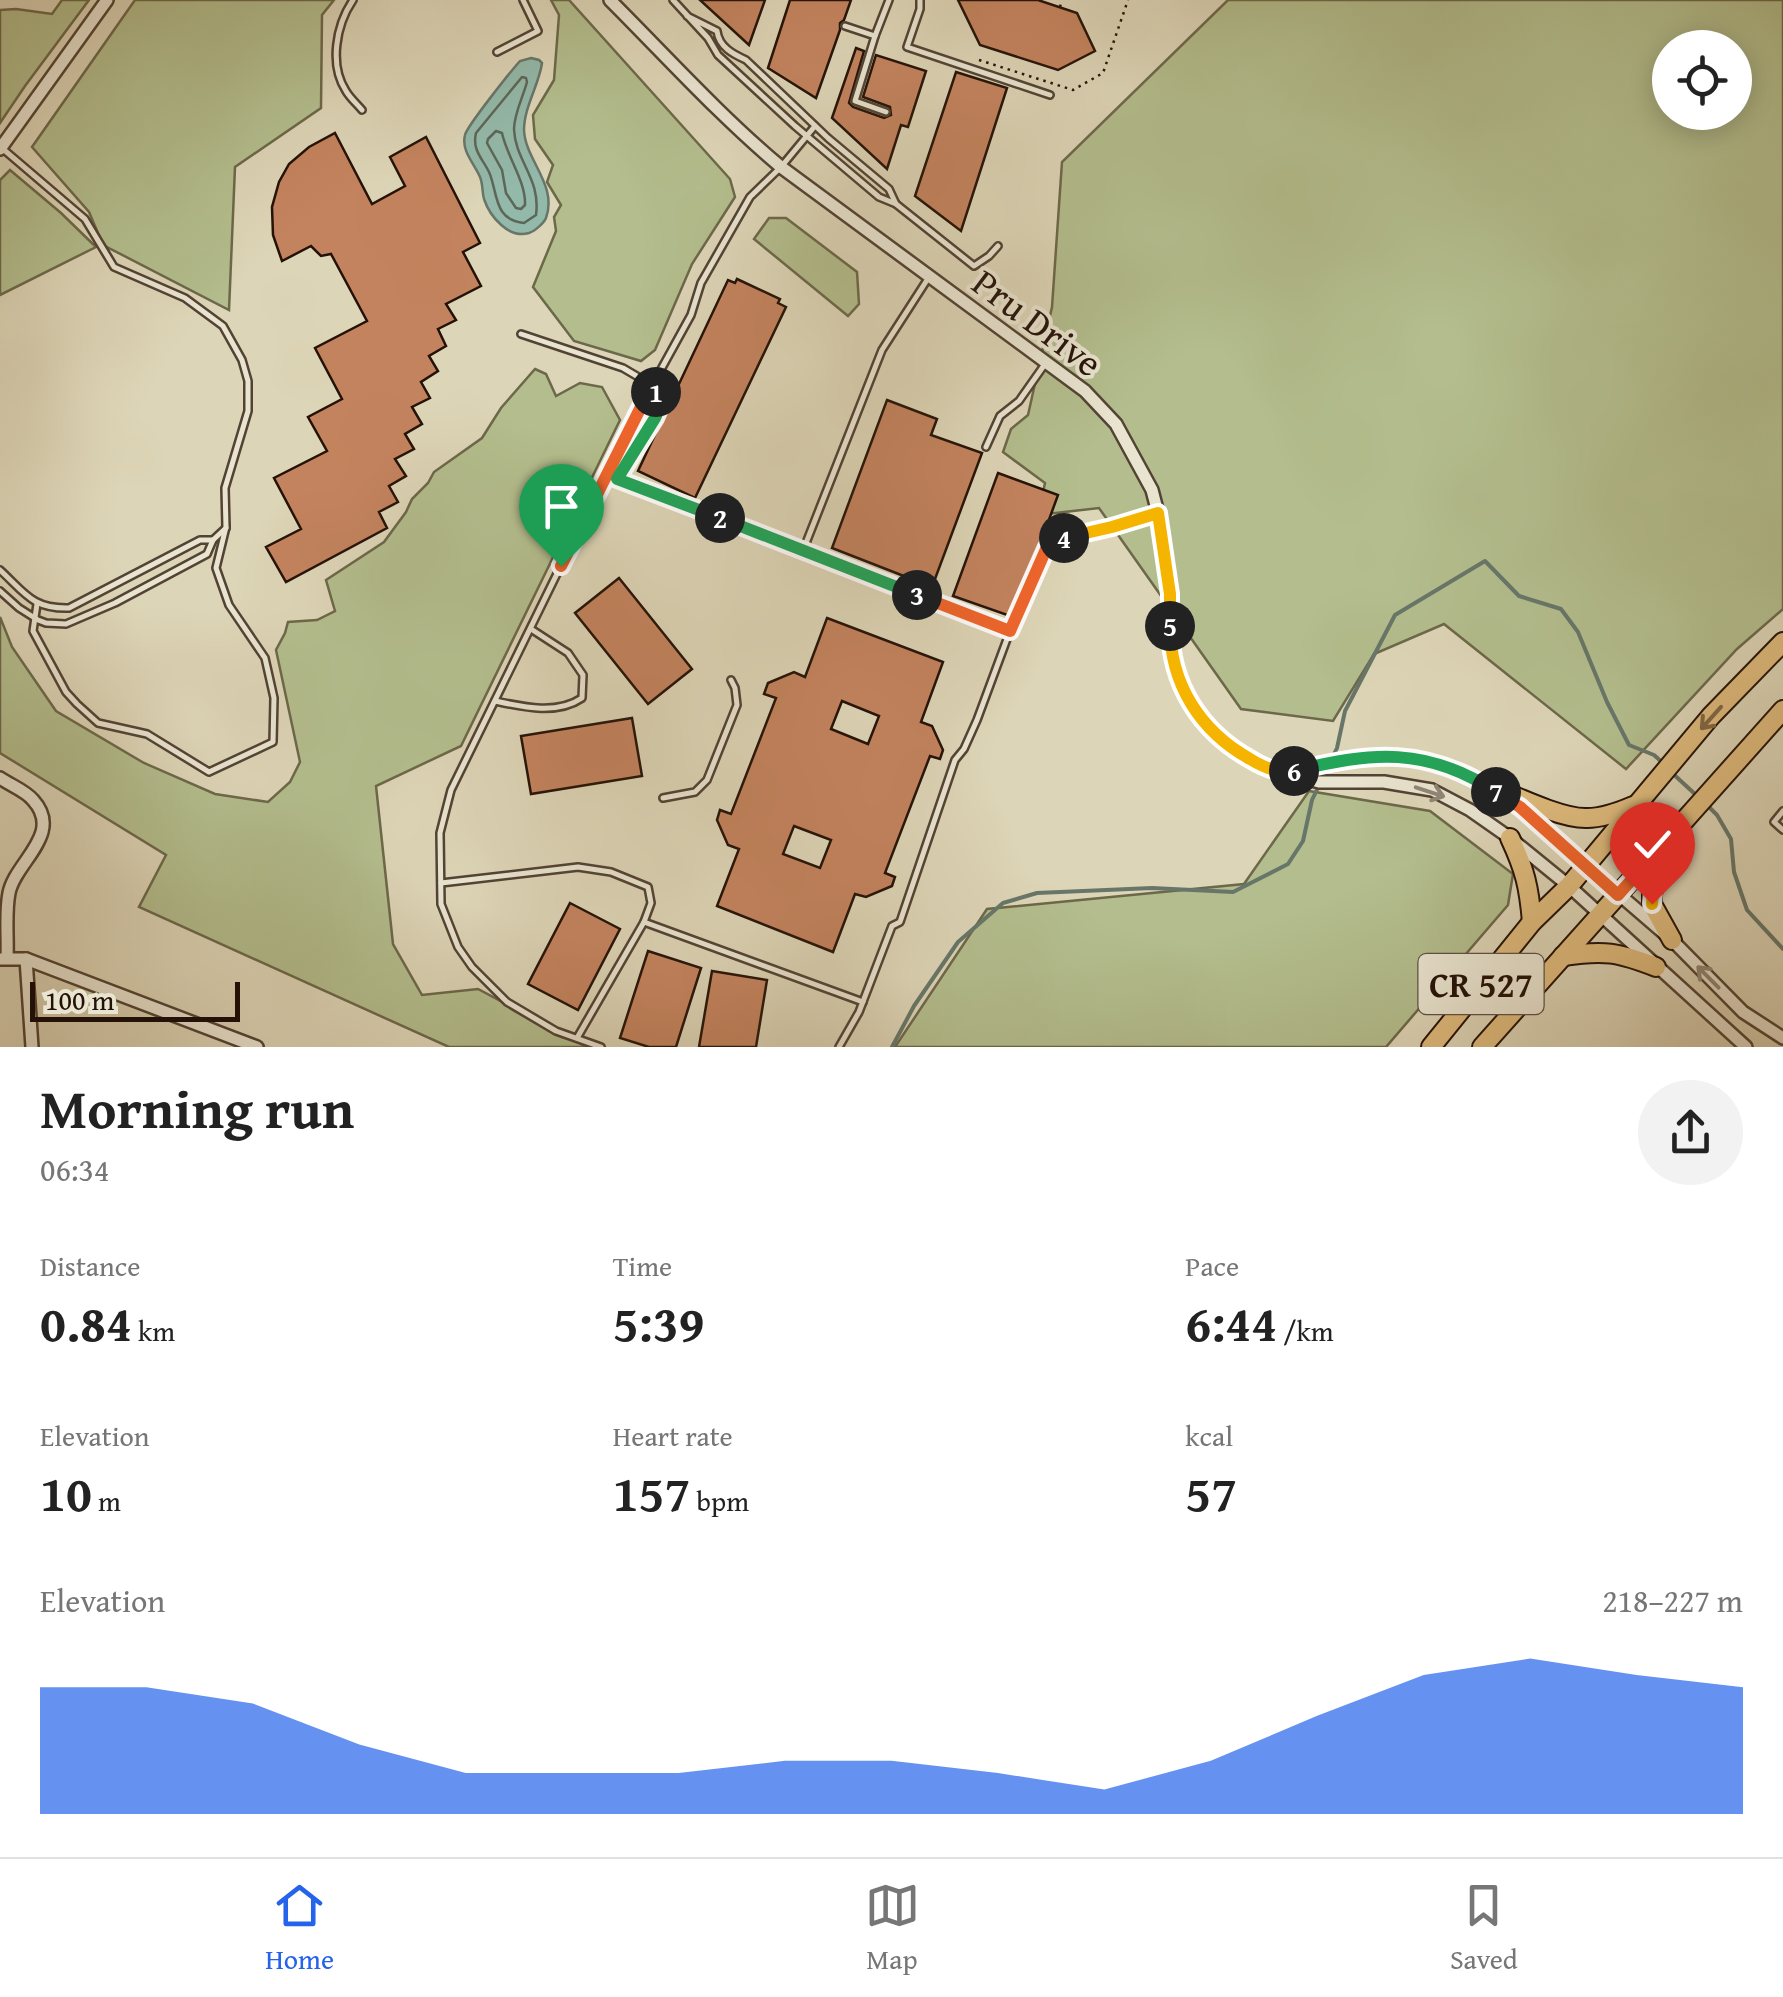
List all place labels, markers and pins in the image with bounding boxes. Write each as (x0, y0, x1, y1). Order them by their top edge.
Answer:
pin: 1 (631, 367, 681, 417)
pin (519, 464, 604, 567)
pin: 2 (695, 493, 745, 543)
pin: 4 (1039, 513, 1089, 563)
pin: 3 (892, 570, 942, 620)
pin: 5 (1145, 601, 1195, 651)
pin: 6 (1269, 746, 1319, 796)
pin: 7 (1471, 767, 1521, 817)
pin (1610, 802, 1695, 905)

